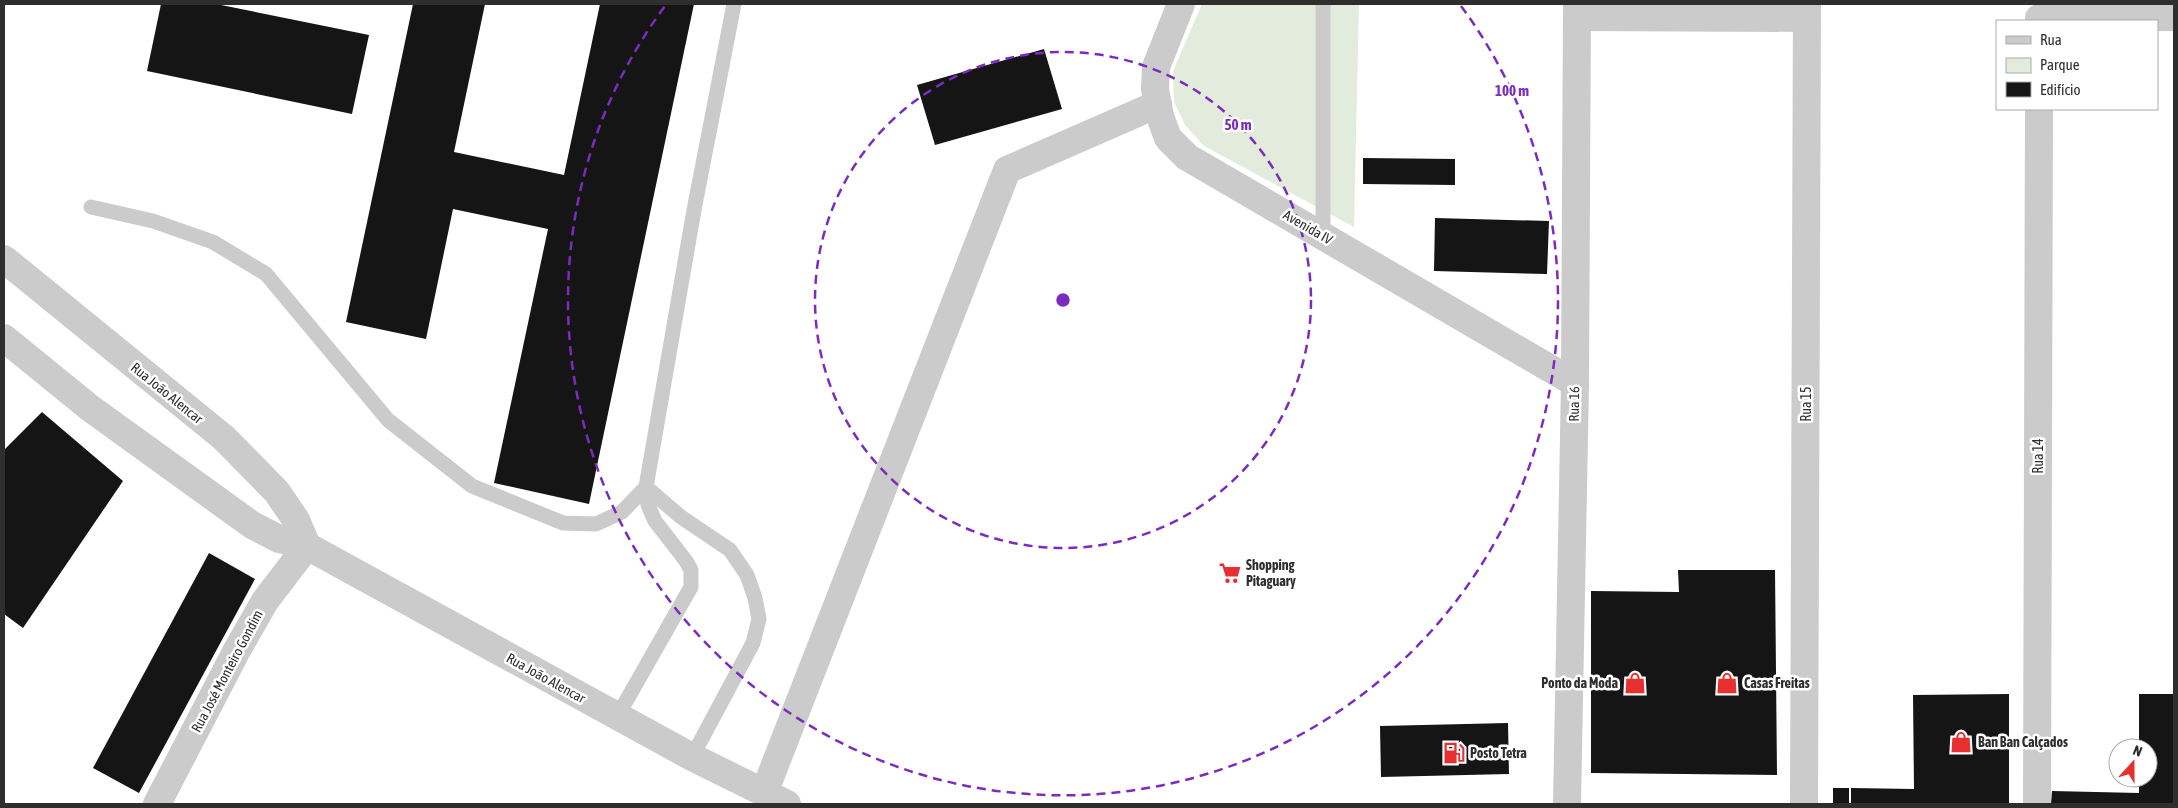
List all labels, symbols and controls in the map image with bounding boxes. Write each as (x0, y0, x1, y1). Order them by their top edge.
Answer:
legend (1996, 20, 2158, 110)
text: Rua (2040, 31, 2062, 48)
text: Parque (2040, 56, 2080, 73)
text: Edifício (2040, 81, 2081, 98)
text: 100 m (1495, 82, 1529, 99)
text: 50 m (1225, 116, 1252, 133)
street label: Avenida IV (1280, 206, 1336, 248)
centre of rings (1054, 291, 1072, 309)
street label: Rua João Alencar (128, 359, 207, 427)
street label: Rua 16 (1566, 386, 1582, 422)
street label: Rua 15 (1798, 386, 1814, 422)
street label: Rua 14 (2030, 438, 2046, 474)
place label: Shopping Pitaguary (1246, 557, 1296, 589)
supermarket icon: Shopping Pitaguary (1217, 560, 1243, 586)
street label: Rua José Monteiro Gondim (188, 607, 266, 735)
street label: Rua João Alencar (504, 650, 589, 707)
shop icon: Ponto da Moda (1622, 670, 1648, 696)
shop icon: Casas Freitas (1714, 670, 1740, 696)
place label: Ponto da Moda (1541, 675, 1618, 691)
place label: Casas Freitas (1744, 675, 1810, 691)
shop icon: Ban Ban Calçados (1948, 729, 1974, 755)
place label: Ban Ban Calçados (1978, 734, 2068, 750)
north arrow (2108, 738, 2158, 788)
fuel station icon: Posto Tetra (1441, 740, 1467, 766)
text: N (2131, 742, 2144, 760)
place label: Posto Tetra (1470, 745, 1527, 761)

